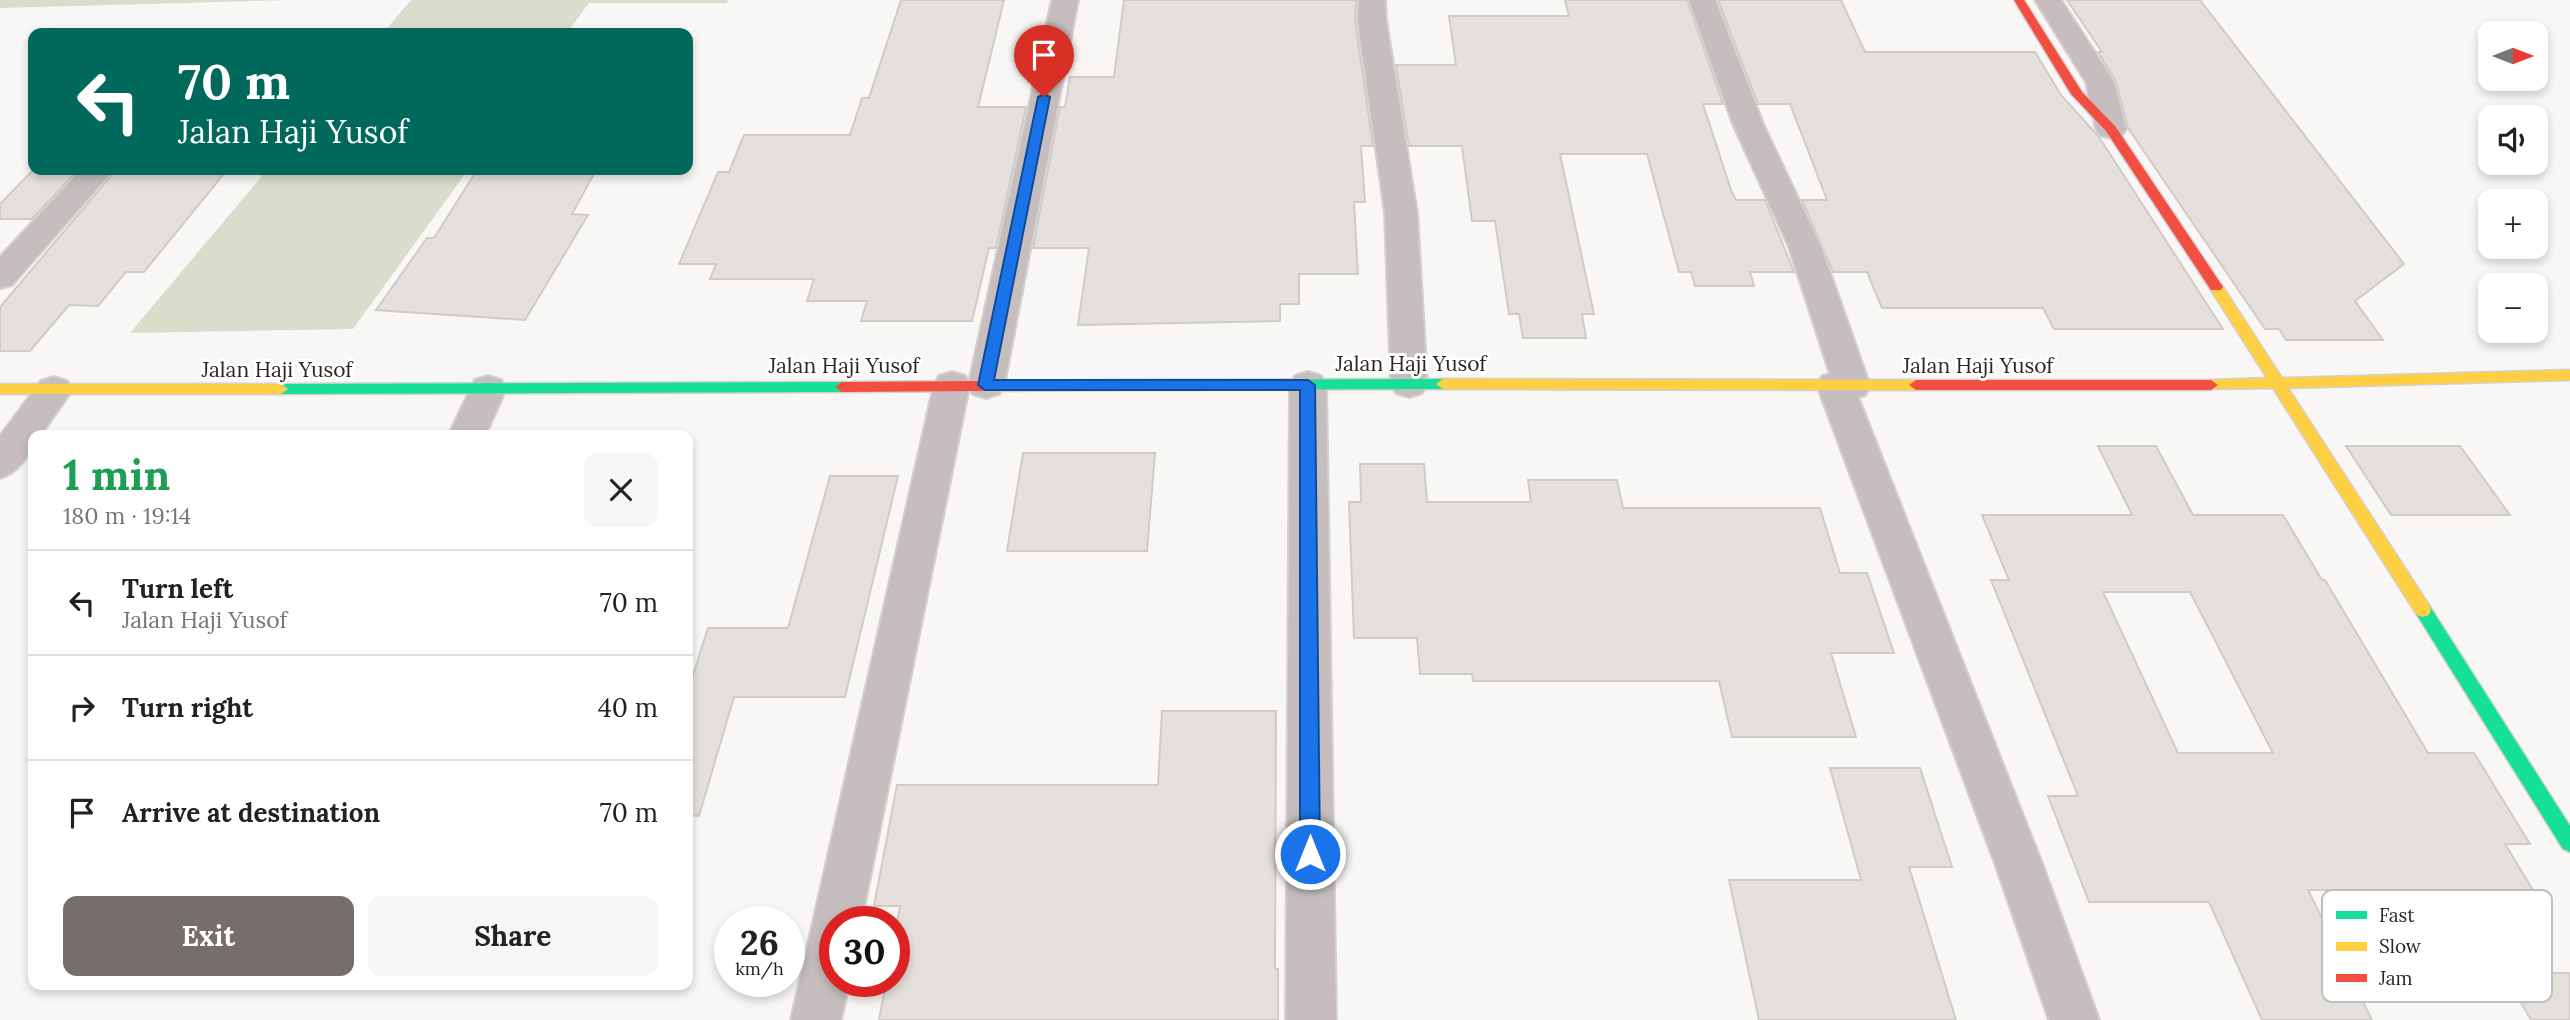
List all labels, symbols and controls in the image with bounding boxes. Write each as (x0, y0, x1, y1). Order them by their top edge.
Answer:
north arrow (2478, 21, 2548, 91)
map controls (2478, 21, 2548, 343)
pin (1014, 25, 1074, 97)
icon: arrive (1025, 36, 1063, 74)
text: 70 m (178, 50, 290, 112)
icon: left (63, 56, 154, 147)
button: sound (2478, 105, 2548, 175)
text: Jalan Haji Yusof (178, 111, 408, 152)
button: + (2478, 189, 2548, 259)
button: − (2478, 273, 2548, 343)
street label: Jalan Haji Yusof (1335, 350, 1488, 377)
street label: Jalan Haji Yusof (768, 352, 921, 379)
street label: Jalan Haji Yusof (1902, 352, 2055, 379)
street label: Jalan Haji Yusof (201, 356, 354, 383)
text: 1 min (63, 448, 170, 502)
button: close (584, 453, 658, 527)
text: 180 m · 19:14 (63, 501, 191, 530)
text: Turn left (122, 572, 233, 605)
icon: left (63, 584, 101, 622)
text: 70 m (600, 586, 658, 619)
text: Jalan Haji Yusof (122, 605, 287, 634)
icon: right (63, 689, 101, 727)
text: Turn right (122, 691, 253, 724)
text: 40 m (598, 691, 658, 724)
icon: arrive (63, 794, 101, 832)
text: Arrive at destination (122, 796, 380, 829)
text: 70 m (600, 796, 658, 829)
position arrow (1273, 817, 1347, 891)
legend (2322, 890, 2552, 1002)
button: Exit (63, 896, 354, 976)
button: Share (368, 896, 658, 976)
text: Fast (2379, 903, 2415, 927)
speed limit sign: 30 (819, 906, 910, 997)
text: 26 (740, 920, 779, 965)
text: Slow (2379, 934, 2422, 958)
text: km/h (735, 957, 784, 980)
text: Jam (2378, 966, 2413, 990)

